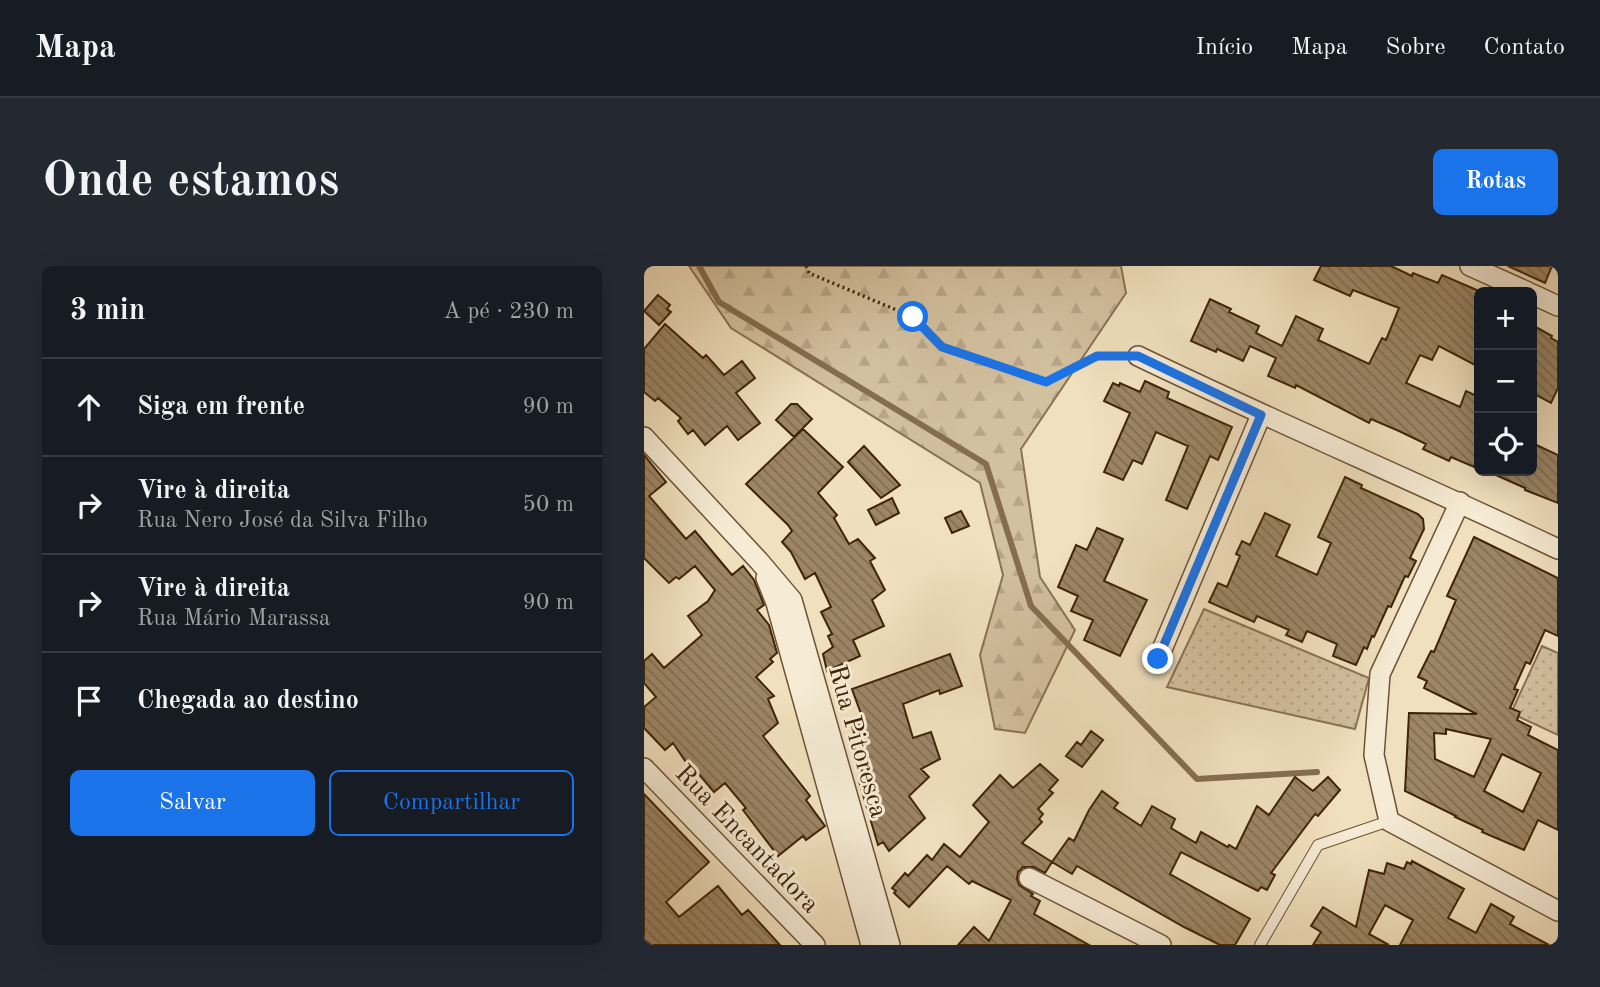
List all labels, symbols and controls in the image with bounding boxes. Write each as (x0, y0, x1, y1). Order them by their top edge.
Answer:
text: Mapa (35, 32, 116, 65)
text: Início (1196, 36, 1253, 60)
text: Mapa (1291, 36, 1348, 60)
text: Sobre (1386, 36, 1445, 60)
text: Contato (1483, 36, 1565, 60)
button: Rotas (1433, 149, 1558, 215)
text: Onde estamos (42, 158, 339, 207)
map controls (1474, 287, 1537, 476)
button: + (1474, 287, 1537, 350)
text: 3 min (70, 296, 145, 326)
text: A pé · 230 m (443, 300, 574, 323)
route start (897, 301, 928, 332)
button: − (1474, 350, 1537, 413)
icon: ahead (70, 388, 108, 426)
text: Siga em frente (137, 394, 305, 420)
text: 90 m (523, 395, 574, 418)
button: locate (1474, 413, 1537, 476)
text: Vire à direita (137, 478, 290, 504)
icon: right (70, 486, 108, 524)
text: 50 m (523, 493, 574, 516)
text: Rua Nero José da Silva Filho (137, 509, 428, 532)
text: Vire à direita (137, 576, 290, 602)
icon: right (70, 584, 108, 622)
text: 90 m (523, 591, 574, 614)
text: Rua Mário Marassa (137, 607, 330, 630)
route end (1142, 643, 1173, 674)
street label: Rua Pitoresca (823, 662, 891, 821)
icon: arrive (70, 682, 108, 720)
text: Chegada ao destino (137, 688, 359, 714)
street label: Rua Encantadora (670, 760, 824, 919)
button: Salvar (70, 770, 315, 836)
button: Compartilhar (329, 770, 574, 836)

